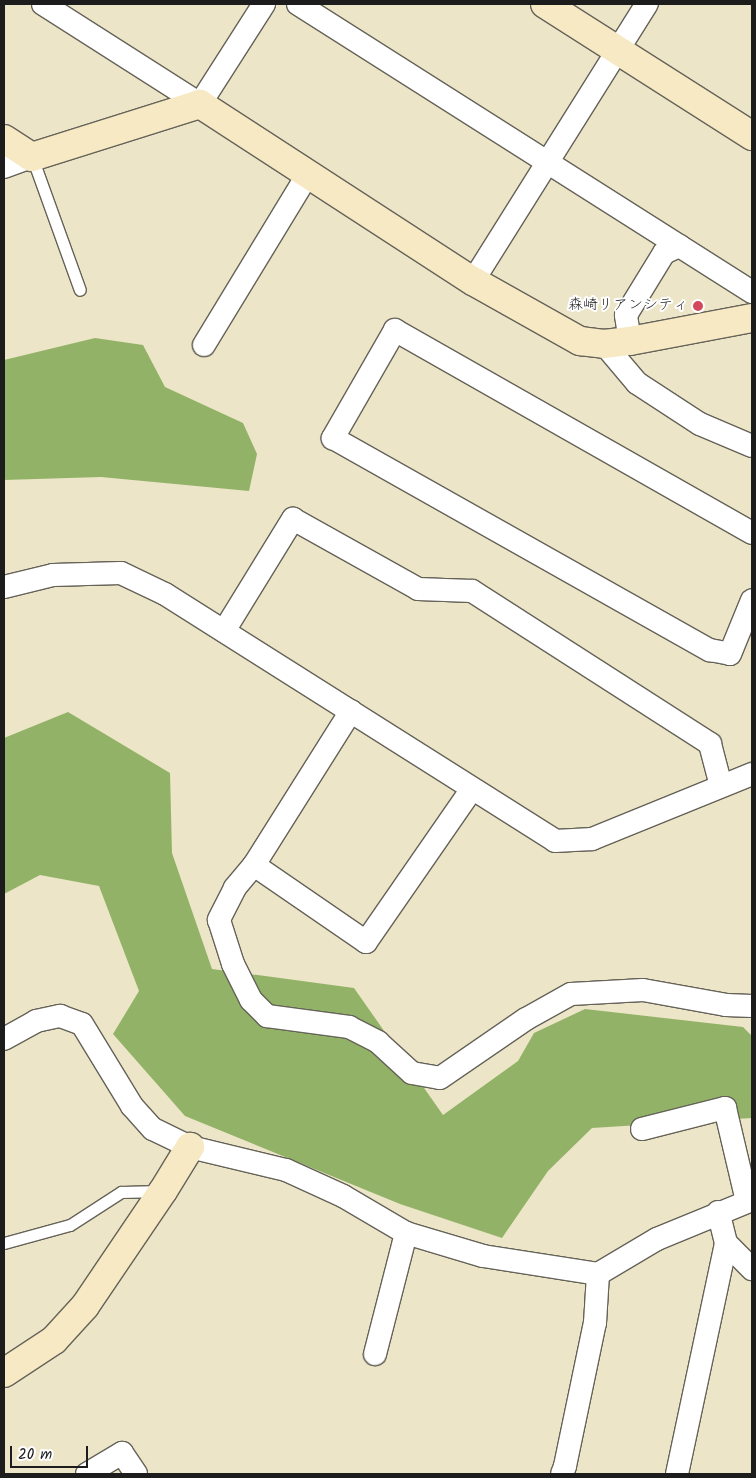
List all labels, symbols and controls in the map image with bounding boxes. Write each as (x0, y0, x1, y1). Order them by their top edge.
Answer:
place label: 森崎リアンシティ (568, 297, 688, 315)
marker: 森崎リアンシティ (692, 300, 704, 312)
scale bar (12, 1436, 90, 1468)
text: 20 m (18, 1443, 52, 1467)

